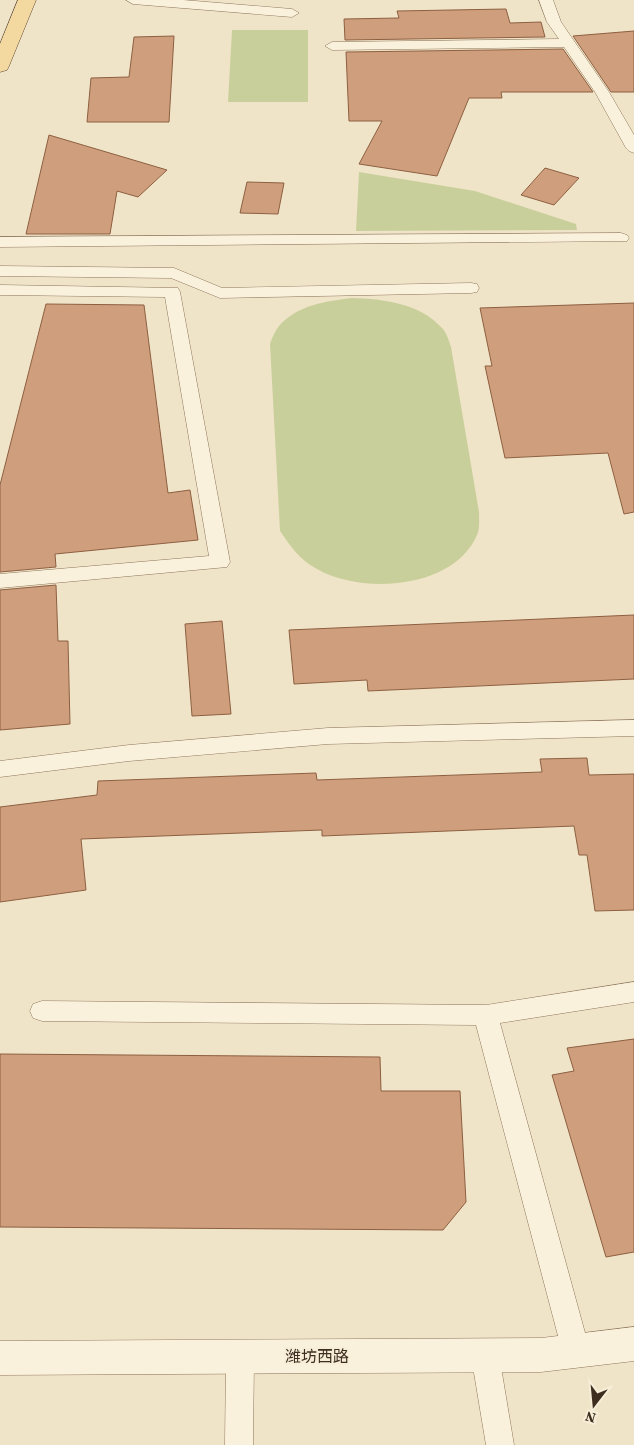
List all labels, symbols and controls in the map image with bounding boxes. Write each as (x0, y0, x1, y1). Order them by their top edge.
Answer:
street label: 潍坊西路 (285, 1345, 349, 1367)
north arrow (569, 1380, 619, 1430)
text: N (583, 1406, 598, 1429)

